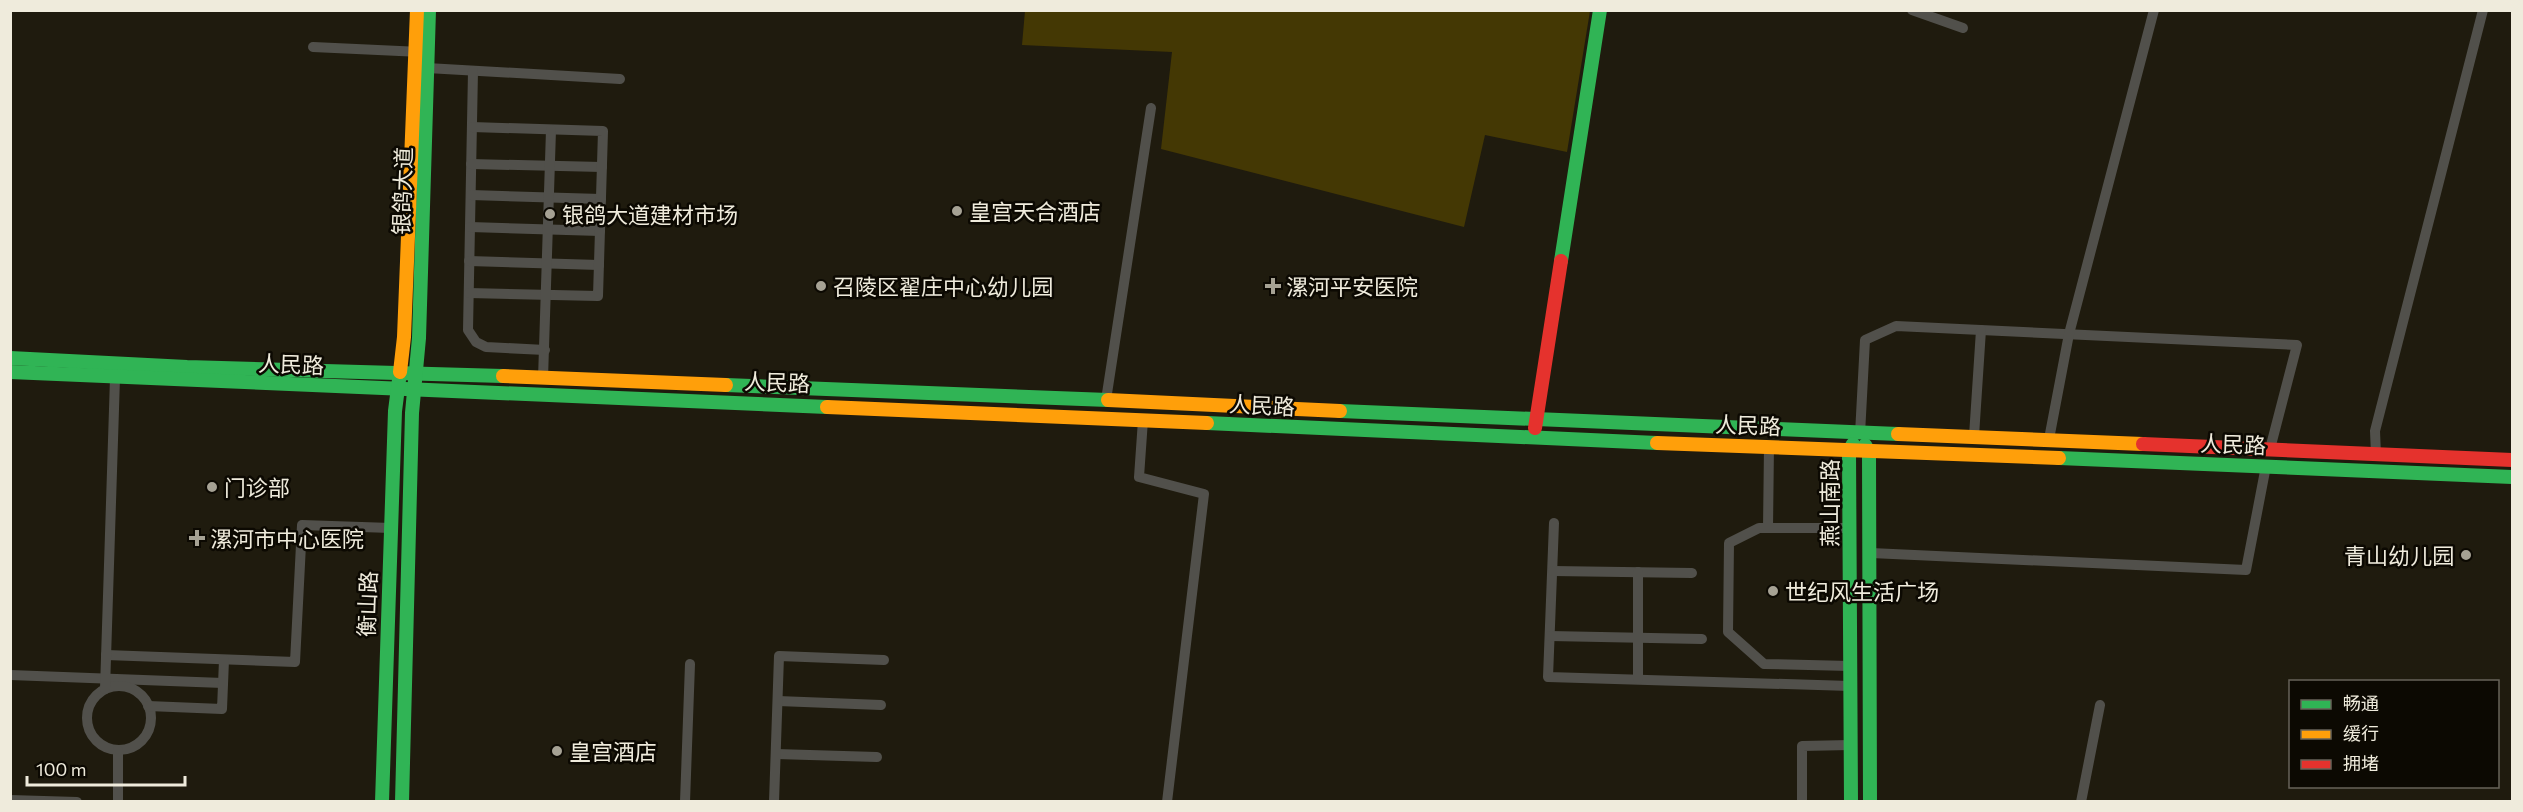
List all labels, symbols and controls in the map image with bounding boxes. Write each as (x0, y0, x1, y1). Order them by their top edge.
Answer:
street label: 银鸽大道 (387, 147, 417, 235)
place label: 皇宫天合酒店 (969, 198, 1101, 225)
place label: 银鸽大道建材市场 (562, 201, 738, 228)
marker: 皇宫天合酒店 (950, 204, 964, 218)
marker: 银鸽大道建材市场 (543, 207, 557, 221)
place label: 召陵区翟庄中心幼儿园 (833, 273, 1053, 300)
place label: 漯河平安医院 (1286, 273, 1418, 300)
marker: 漯河平安医院 (1264, 277, 1282, 295)
marker: 召陵区翟庄中心幼儿园 (814, 279, 828, 293)
street label: 人民路 (258, 349, 324, 379)
street label: 人民路 (744, 367, 810, 397)
street label: 人民路 (1228, 390, 1296, 420)
street label: 人民路 (1715, 410, 1781, 440)
street label: 人民路 (2200, 429, 2266, 459)
street label: 燕山南路 (1816, 459, 1843, 547)
place label: 门诊部 (224, 474, 290, 501)
marker: 门诊部 (205, 480, 219, 494)
place label: 漯河市中心医院 (210, 525, 364, 552)
marker: 漯河市中心医院 (188, 529, 206, 547)
place label: 青山幼儿园 (2344, 542, 2454, 569)
marker: 青山幼儿园 (2459, 548, 2473, 562)
street label: 衡山路 (352, 571, 382, 637)
place label: 世纪风生活广场 (1785, 578, 1939, 605)
marker: 世纪风生活广场 (1766, 584, 1780, 598)
legend (2289, 680, 2499, 788)
text: 畅通 (2343, 692, 2379, 714)
text: 缓行 (2343, 722, 2379, 744)
place label: 皇宫酒店 (569, 738, 657, 765)
marker: 皇宫酒店 (550, 744, 564, 758)
scale bar (27, 749, 184, 787)
text: 拥堵 (2343, 752, 2379, 774)
text: 100 m (36, 758, 86, 780)

